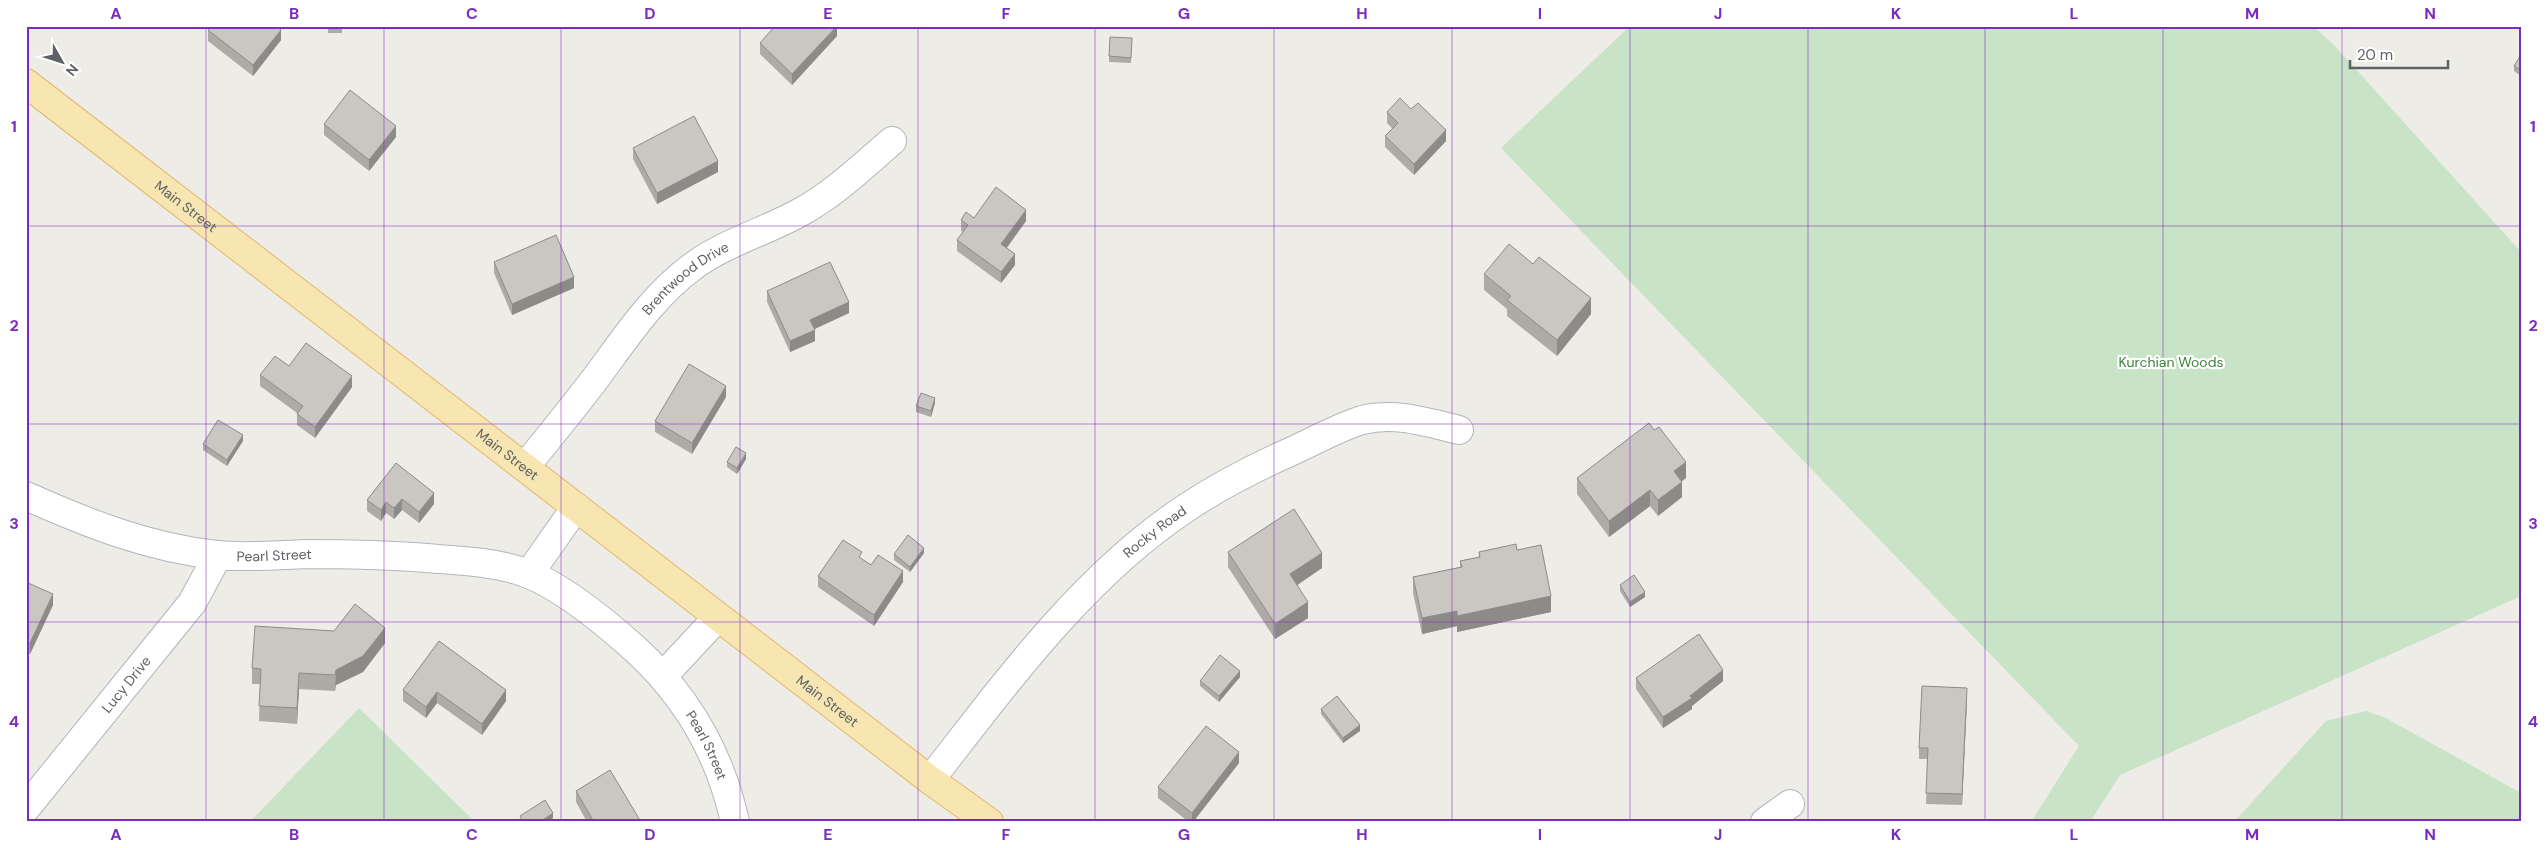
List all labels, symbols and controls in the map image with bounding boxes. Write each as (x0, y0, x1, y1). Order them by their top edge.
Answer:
text: A (110, 3, 122, 24)
text: B (289, 3, 299, 24)
text: C (466, 3, 478, 24)
text: D (644, 3, 656, 24)
text: E (823, 3, 833, 24)
text: F (1002, 3, 1011, 24)
text: G (1178, 3, 1190, 24)
text: H (1356, 3, 1368, 24)
text: I (1538, 3, 1542, 24)
text: J (1714, 3, 1722, 24)
text: K (1891, 3, 1902, 24)
text: L (2070, 3, 2079, 24)
text: M (2245, 3, 2259, 24)
text: N (2424, 3, 2436, 24)
north arrow (38, 38, 88, 88)
scale bar (2350, 38, 2447, 70)
text: 20 m (2357, 45, 2393, 65)
text: N (62, 61, 82, 80)
text: 1 (11, 116, 17, 137)
text: 1 (2530, 116, 2536, 137)
street label: Main Street (151, 177, 221, 236)
street label: Brentwood Drive (638, 238, 732, 319)
text: 2 (9, 315, 19, 336)
text: 2 (2528, 315, 2538, 336)
park label: Kurchian Woods (2119, 353, 2223, 371)
street label: Main Street (473, 424, 542, 484)
street label: Rocky Road (1119, 501, 1190, 562)
text: 3 (9, 513, 19, 534)
text: 3 (2528, 513, 2538, 534)
street label: Pearl Street (237, 545, 312, 565)
street label: Lucy Drive (98, 652, 155, 717)
street label: Main Street (793, 671, 862, 731)
street label: Pearl Street (682, 707, 731, 782)
text: 4 (9, 711, 19, 732)
text: 4 (2528, 711, 2538, 732)
text: A (110, 824, 122, 845)
text: B (289, 824, 299, 845)
text: C (466, 824, 478, 845)
text: D (644, 824, 656, 845)
text: E (823, 824, 833, 845)
text: F (1002, 824, 1011, 845)
text: G (1178, 824, 1190, 845)
text: H (1356, 824, 1368, 845)
text: I (1538, 824, 1542, 845)
text: J (1714, 824, 1722, 845)
text: K (1891, 824, 1902, 845)
text: L (2070, 824, 2079, 845)
text: M (2245, 824, 2259, 845)
text: N (2424, 824, 2436, 845)

